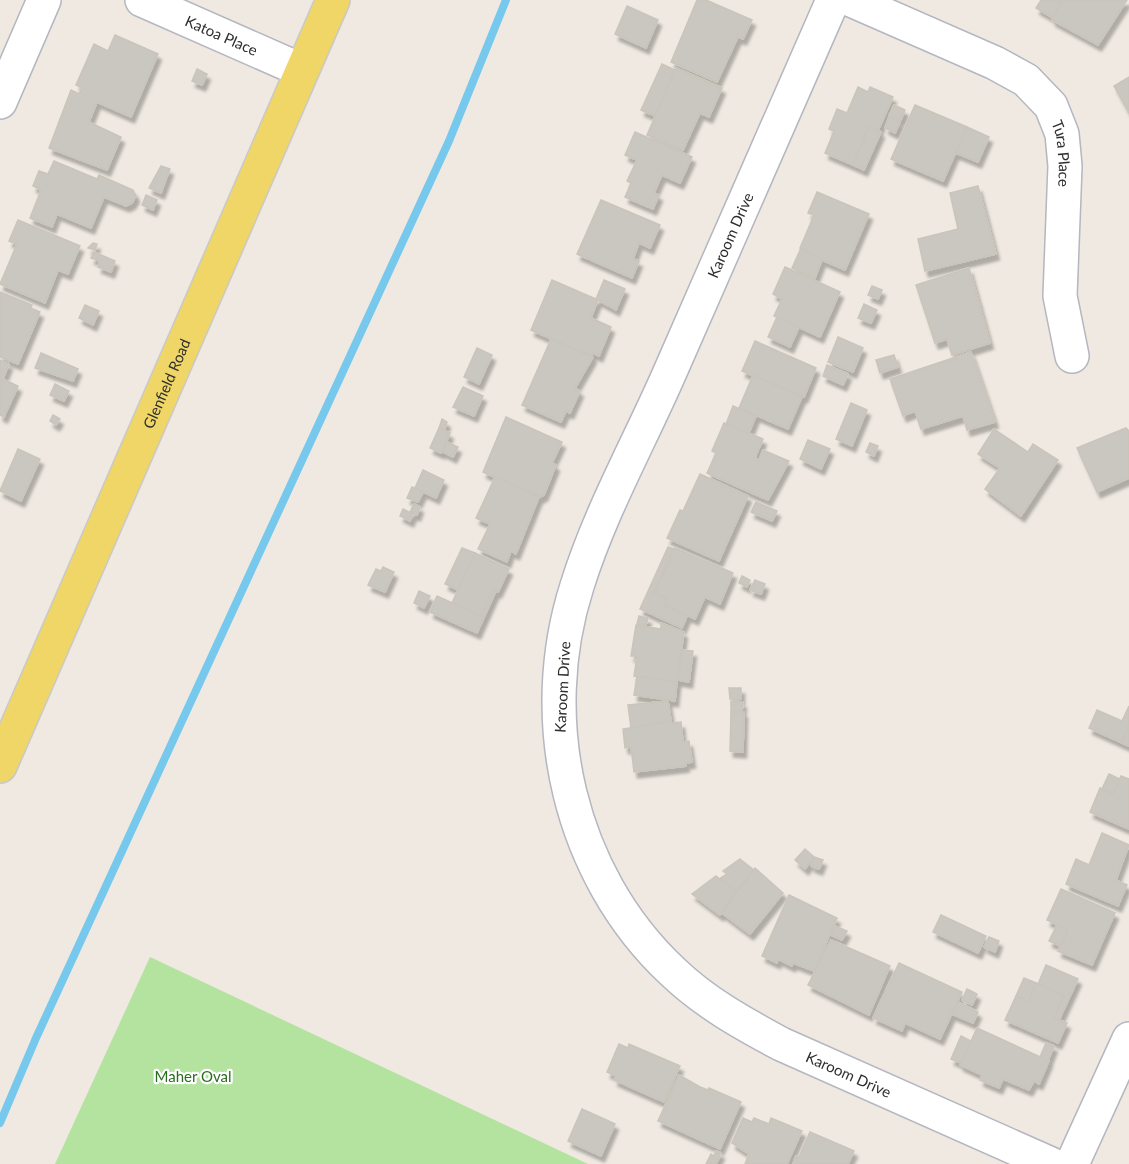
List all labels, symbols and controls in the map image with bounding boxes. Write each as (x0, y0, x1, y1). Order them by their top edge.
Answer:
street label: Katoa Place (183, 11, 261, 59)
street label: Tura Place (1048, 117, 1074, 187)
street label: Karoom Drive (703, 189, 757, 280)
street label: Glenfield Road (139, 336, 194, 431)
street label: Karoom Drive (551, 641, 573, 733)
street label: Karoom Drive (803, 1047, 894, 1101)
park label: Maher Oval (155, 1067, 231, 1085)

